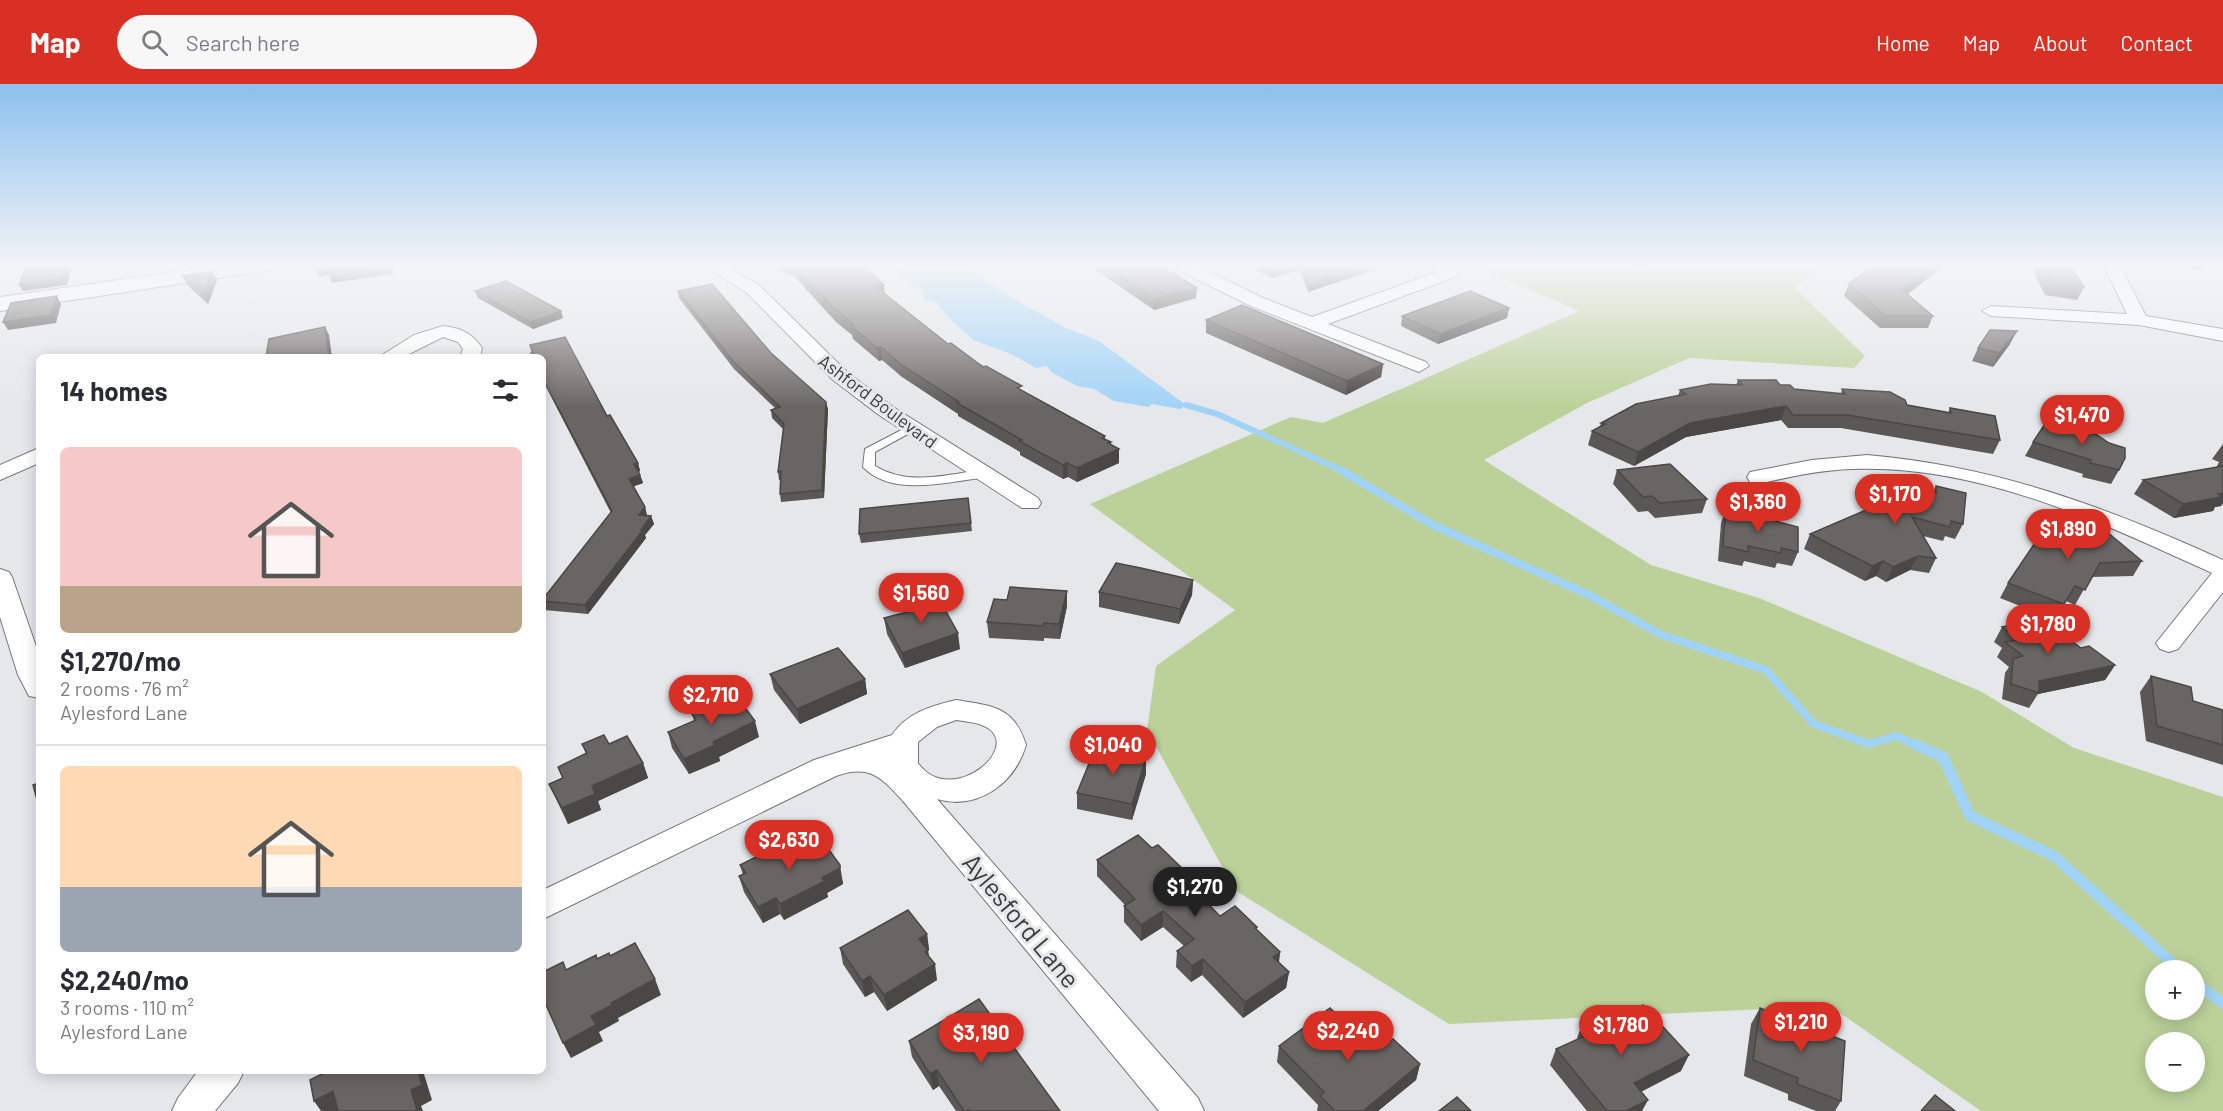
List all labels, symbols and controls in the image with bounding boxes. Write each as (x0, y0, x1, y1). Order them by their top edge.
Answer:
search box (117, 15, 537, 69)
text: Map (30, 25, 81, 59)
icon: search (138, 26, 171, 59)
text: Search here (186, 29, 300, 55)
text: Home (1876, 30, 1930, 55)
text: Map (1963, 30, 2000, 55)
text: About (2033, 30, 2088, 55)
text: Contact (2121, 30, 2193, 55)
street label: Ashford Boulevard (814, 349, 942, 453)
icon: filters (489, 374, 522, 407)
text: 14 homes (60, 375, 167, 406)
pin: $1,470 (2033, 395, 2131, 446)
text: $1,470 (2054, 402, 2110, 426)
pin: $1,170 (1846, 474, 1944, 525)
text: $1,170 (1869, 481, 1921, 505)
pin: $1,360 (1709, 482, 1807, 533)
icon: home (237, 486, 345, 594)
text: $1,360 (1730, 489, 1786, 513)
pin: $1,890 (2019, 509, 2117, 560)
text: $1,890 (2040, 516, 2096, 540)
pin: $1,560 (872, 573, 970, 624)
text: $1,560 (893, 580, 949, 604)
pin: $1,780 (1999, 604, 2097, 655)
text: $1,780 (2020, 611, 2076, 635)
text: $1,270/mo (60, 645, 181, 676)
pin: $2,710 (662, 675, 760, 726)
text: 2 rooms · 76 m² (60, 676, 189, 700)
text: $2,710 (683, 682, 739, 706)
text: Aylesford Lane (60, 700, 188, 724)
pin: $1,040 (1064, 725, 1162, 776)
text: $1,040 (1084, 732, 1142, 756)
icon: home (237, 805, 345, 913)
pin: $2,630 (740, 820, 838, 871)
text: $2,630 (759, 827, 819, 851)
street label: Aylesford Lane (957, 847, 1087, 993)
pin: $1,270 (1146, 867, 1244, 918)
text: $1,270 (1167, 874, 1223, 898)
map controls (2145, 960, 2205, 1092)
button: + (2145, 960, 2205, 1020)
text: $2,240/mo (60, 964, 189, 995)
text: 3 rooms · 110 m² (60, 995, 194, 1019)
pin: $1,210 (1752, 1002, 1850, 1053)
pin: $1,780 (1572, 1005, 1670, 1056)
text: $1,210 (1774, 1009, 1828, 1033)
pin: $2,240 (1299, 1011, 1397, 1062)
text: $1,780 (1593, 1012, 1649, 1036)
pin: $3,190 (932, 1013, 1030, 1064)
text: $2,240 (1317, 1018, 1379, 1042)
text: Aylesford Lane (60, 1019, 188, 1043)
text: $3,190 (953, 1020, 1009, 1044)
button: − (2145, 1032, 2205, 1092)

